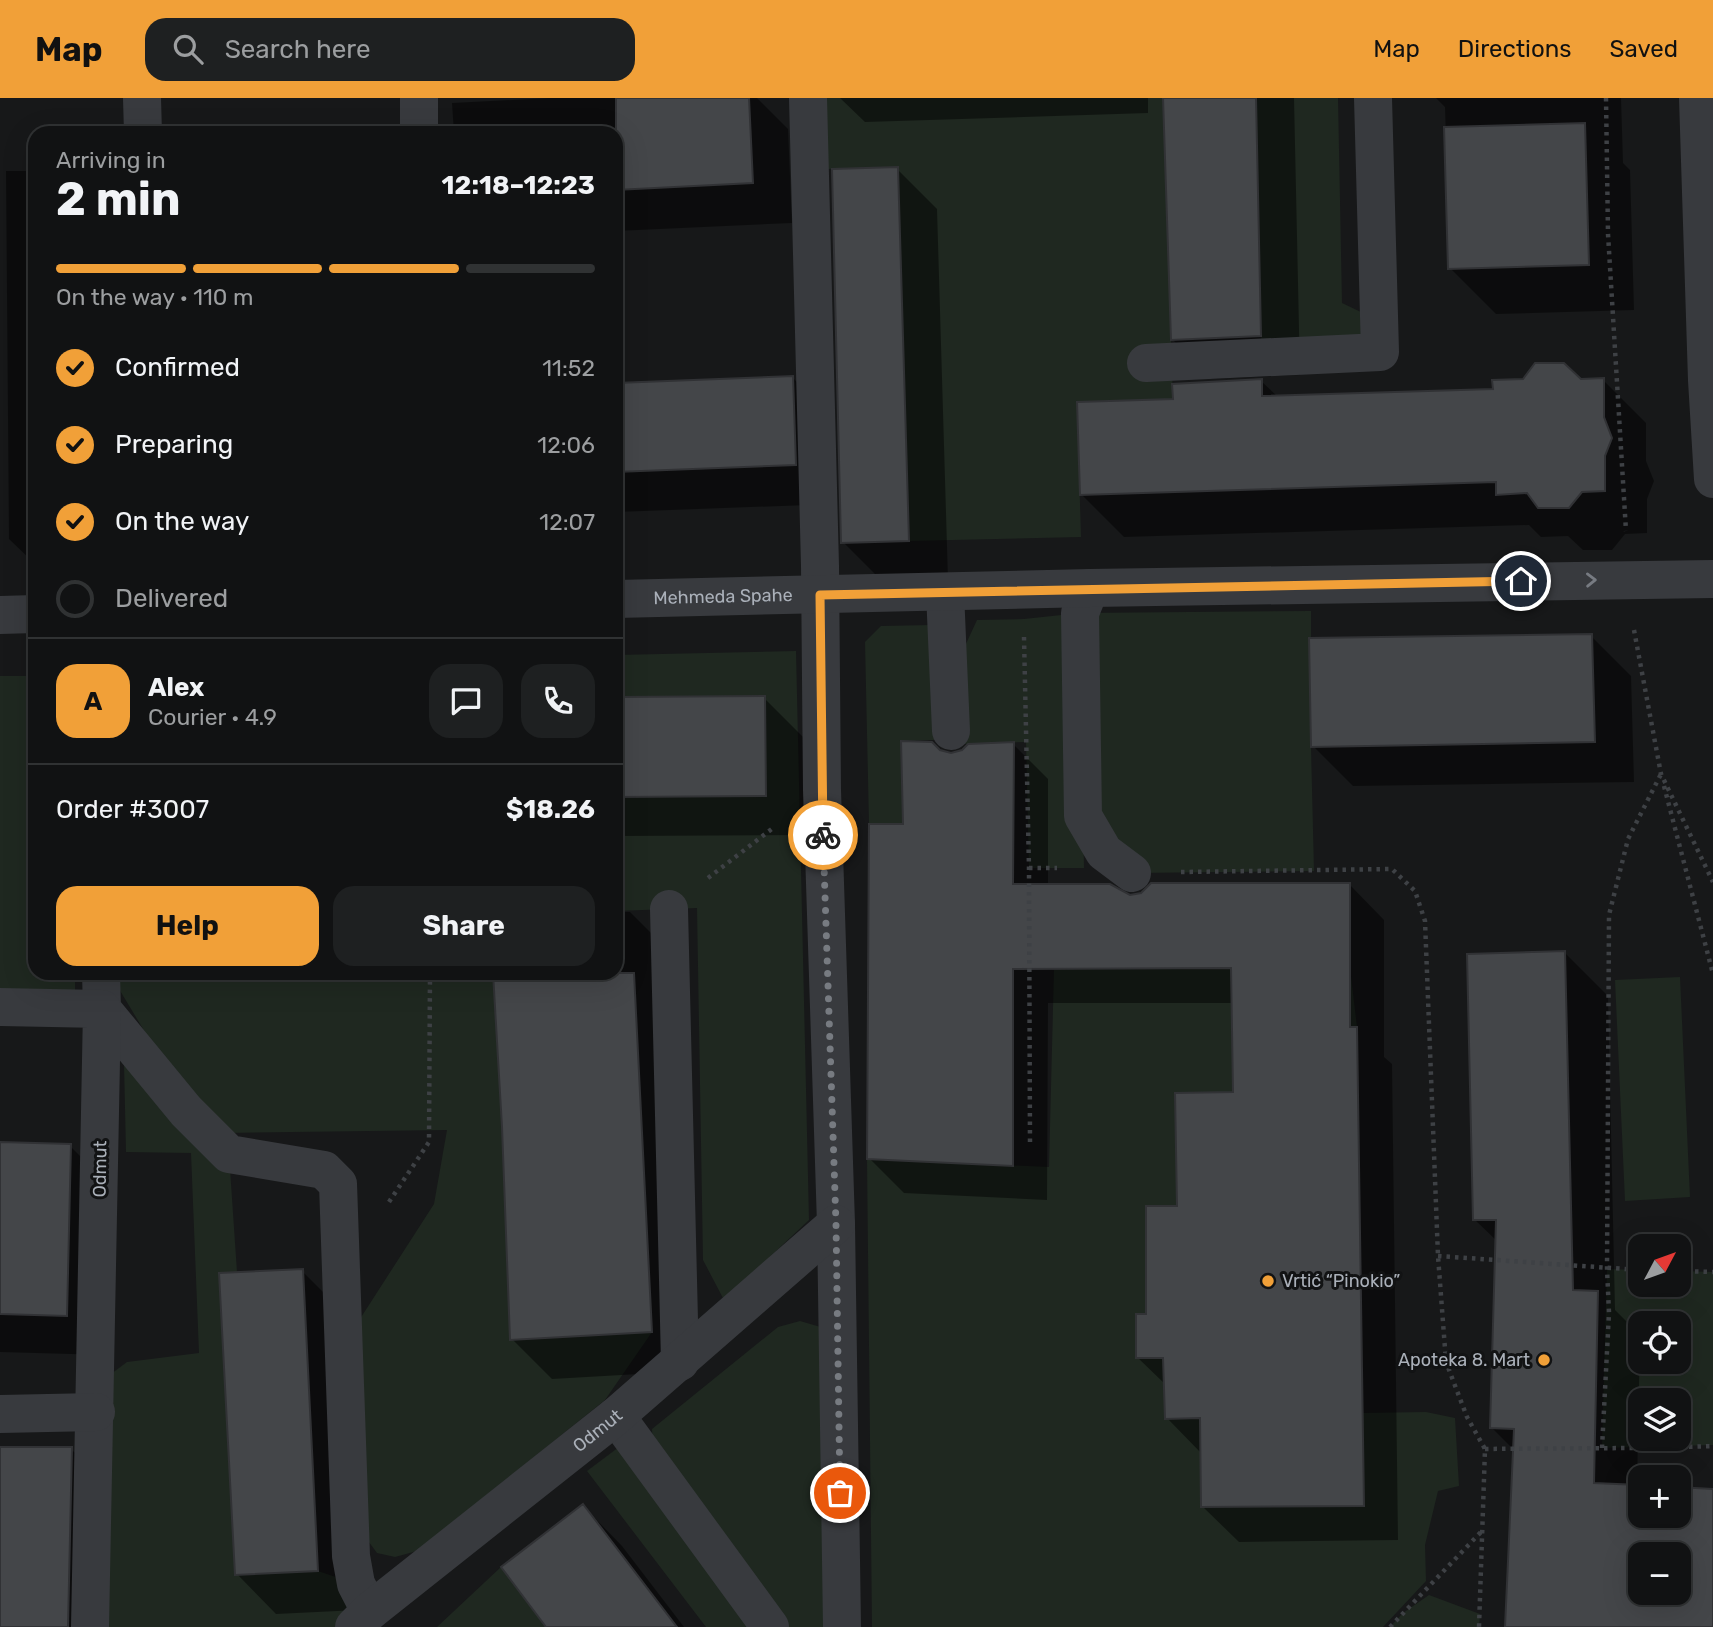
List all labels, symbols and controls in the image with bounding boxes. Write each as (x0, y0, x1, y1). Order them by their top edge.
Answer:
search box (145, 18, 635, 81)
text: Map (35, 30, 103, 69)
icon: search (169, 30, 207, 68)
text: Search here (225, 34, 370, 65)
text: Map (1373, 35, 1420, 63)
text: Directions (1458, 35, 1571, 63)
text: Saved (1609, 35, 1678, 63)
text: Arriving in (56, 146, 166, 174)
text: 12:18–12:23 (442, 170, 595, 201)
text: 2 min (56, 172, 181, 227)
text: On the way · 110 m (56, 283, 254, 311)
icon: check (56, 349, 94, 387)
text: Confirmed (115, 352, 240, 383)
text: 11:52 (542, 354, 595, 382)
icon: check (56, 426, 94, 464)
text: Preparing (115, 429, 233, 460)
text: 12:06 (537, 431, 595, 459)
icon: check (56, 503, 94, 541)
text: On the way (115, 506, 249, 537)
text: 12:07 (539, 508, 595, 536)
pin (1491, 551, 1551, 611)
icon: home (1502, 562, 1540, 600)
one-way arrow (1586, 572, 1596, 588)
text: Delivered (115, 583, 228, 614)
street label: Mehmeda Spahe (653, 584, 793, 609)
button: chat (429, 664, 503, 738)
button: phone (521, 664, 595, 738)
text: Alex (148, 672, 204, 703)
text: A (84, 686, 102, 717)
text: Courier · 4.9 (148, 703, 277, 731)
text: Order #3007 (56, 794, 209, 825)
text: $18.26 (506, 794, 595, 825)
courier (788, 800, 858, 870)
icon: bike (804, 816, 842, 854)
button: Help (56, 886, 319, 966)
button: Share (333, 886, 595, 966)
street label: Odmut (89, 1140, 111, 1198)
north arrow (1628, 1234, 1690, 1297)
map controls (1628, 1234, 1691, 1605)
place label: Vrtić “Pinokio” (1282, 1270, 1400, 1292)
marker: Vrtić “Pinokio” (1260, 1273, 1276, 1289)
button: locate (1628, 1311, 1691, 1374)
place label: Apoteka 8. Mart (1398, 1349, 1530, 1371)
marker: Apoteka 8. Mart (1536, 1352, 1552, 1368)
button: layers (1628, 1388, 1691, 1451)
street label: Odmut (568, 1405, 627, 1457)
pin (810, 1463, 870, 1523)
button: + (1628, 1465, 1691, 1528)
icon: bag (821, 1474, 859, 1512)
button: − (1628, 1542, 1691, 1605)

